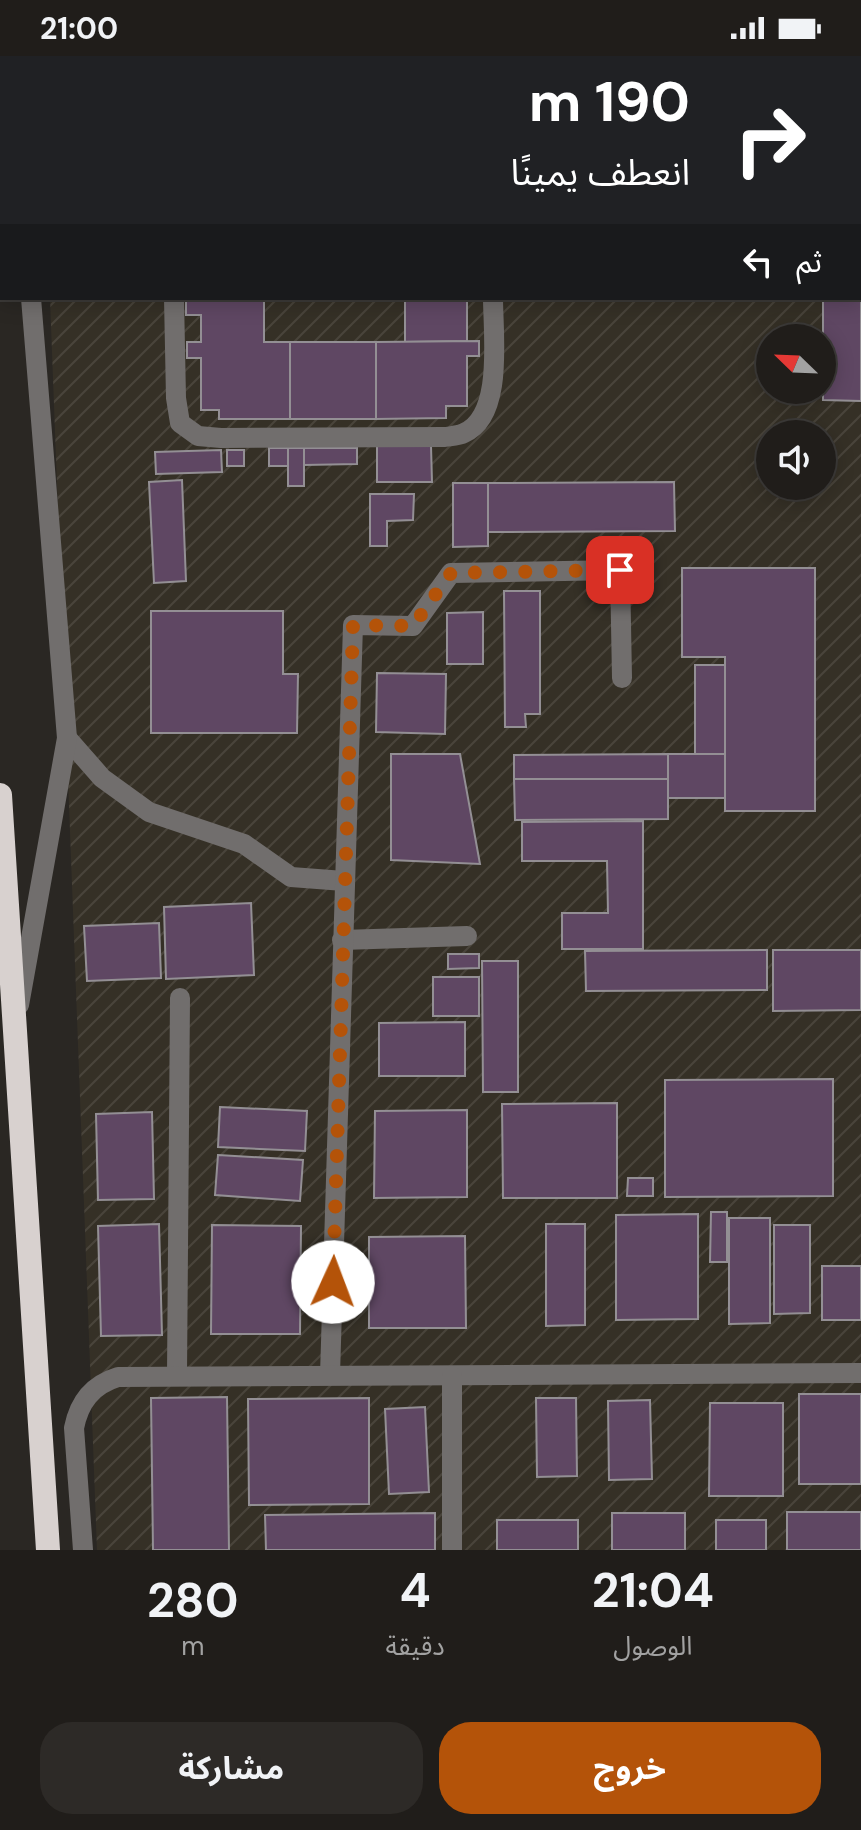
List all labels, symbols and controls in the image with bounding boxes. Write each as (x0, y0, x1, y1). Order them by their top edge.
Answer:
text: 21:00 (40, 9, 118, 48)
text: 190 m (529, 65, 690, 138)
icon: right (718, 88, 822, 192)
text: انعطف يمينًا (511, 149, 690, 196)
icon: left (736, 240, 780, 284)
text: ثم (796, 242, 822, 281)
north arrow (756, 324, 836, 404)
map controls (756, 324, 836, 500)
button: sound (756, 420, 836, 500)
pin (586, 536, 654, 604)
icon: arrive (598, 548, 642, 592)
position arrow (291, 1240, 375, 1324)
text: 4 (400, 1559, 431, 1622)
text: 21:04 (592, 1559, 714, 1622)
text: 280 (147, 1569, 239, 1632)
text: m (181, 1629, 204, 1663)
text: دقيقة (386, 1629, 445, 1663)
text: الوصول (613, 1629, 692, 1663)
button: مشاركة (40, 1722, 423, 1814)
button: خروج (439, 1722, 821, 1814)

